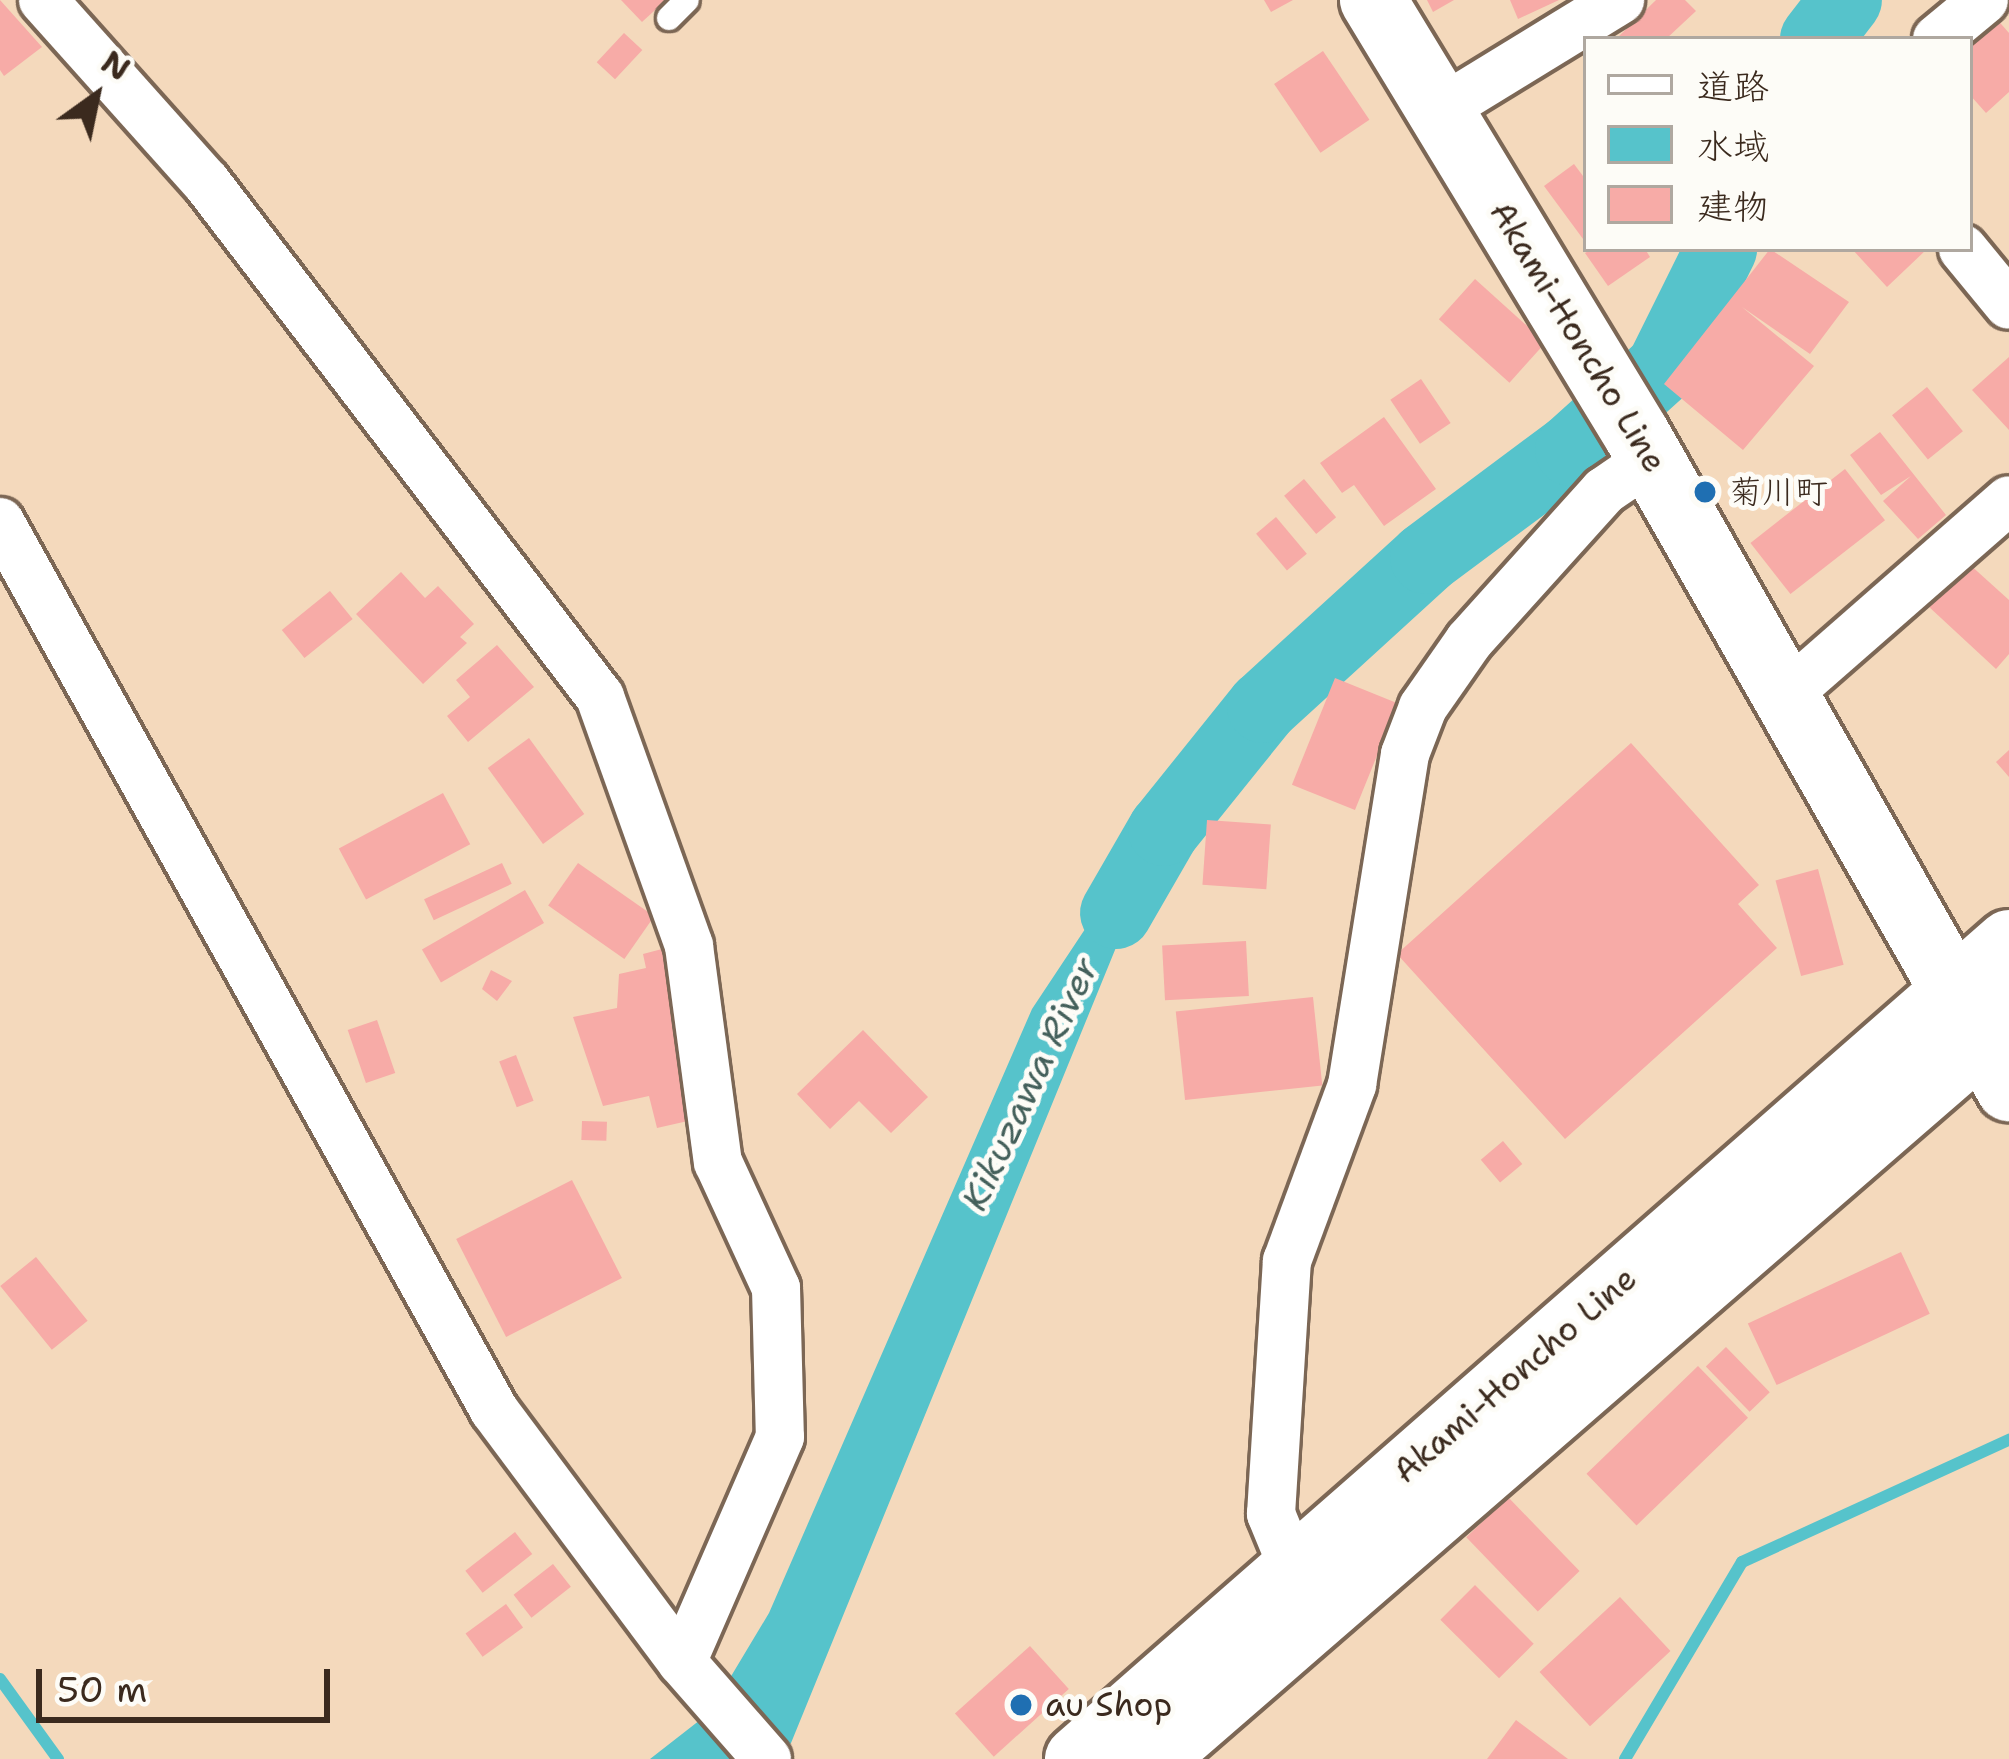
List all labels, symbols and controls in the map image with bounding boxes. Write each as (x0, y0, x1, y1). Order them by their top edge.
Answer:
north arrow (36, 36, 156, 156)
legend (1583, 36, 1973, 252)
text: N (93, 39, 139, 91)
text: 道路 (1697, 62, 1769, 111)
text: 水域 (1697, 122, 1769, 171)
text: 建物 (1697, 182, 1769, 231)
street label: Akami-Honcho Line (1481, 194, 1675, 480)
place label: 菊川町 (1729, 472, 1828, 512)
marker: 菊川町 (1692, 479, 1718, 505)
water label: Kikuzawa River (953, 951, 1107, 1217)
street label: Akami-Honcho Line (1385, 1259, 1645, 1491)
scale bar (42, 1645, 336, 1719)
text: 50 m (57, 1665, 147, 1714)
place label: au Shop (1045, 1685, 1172, 1725)
marker: au Shop (1008, 1692, 1034, 1718)

